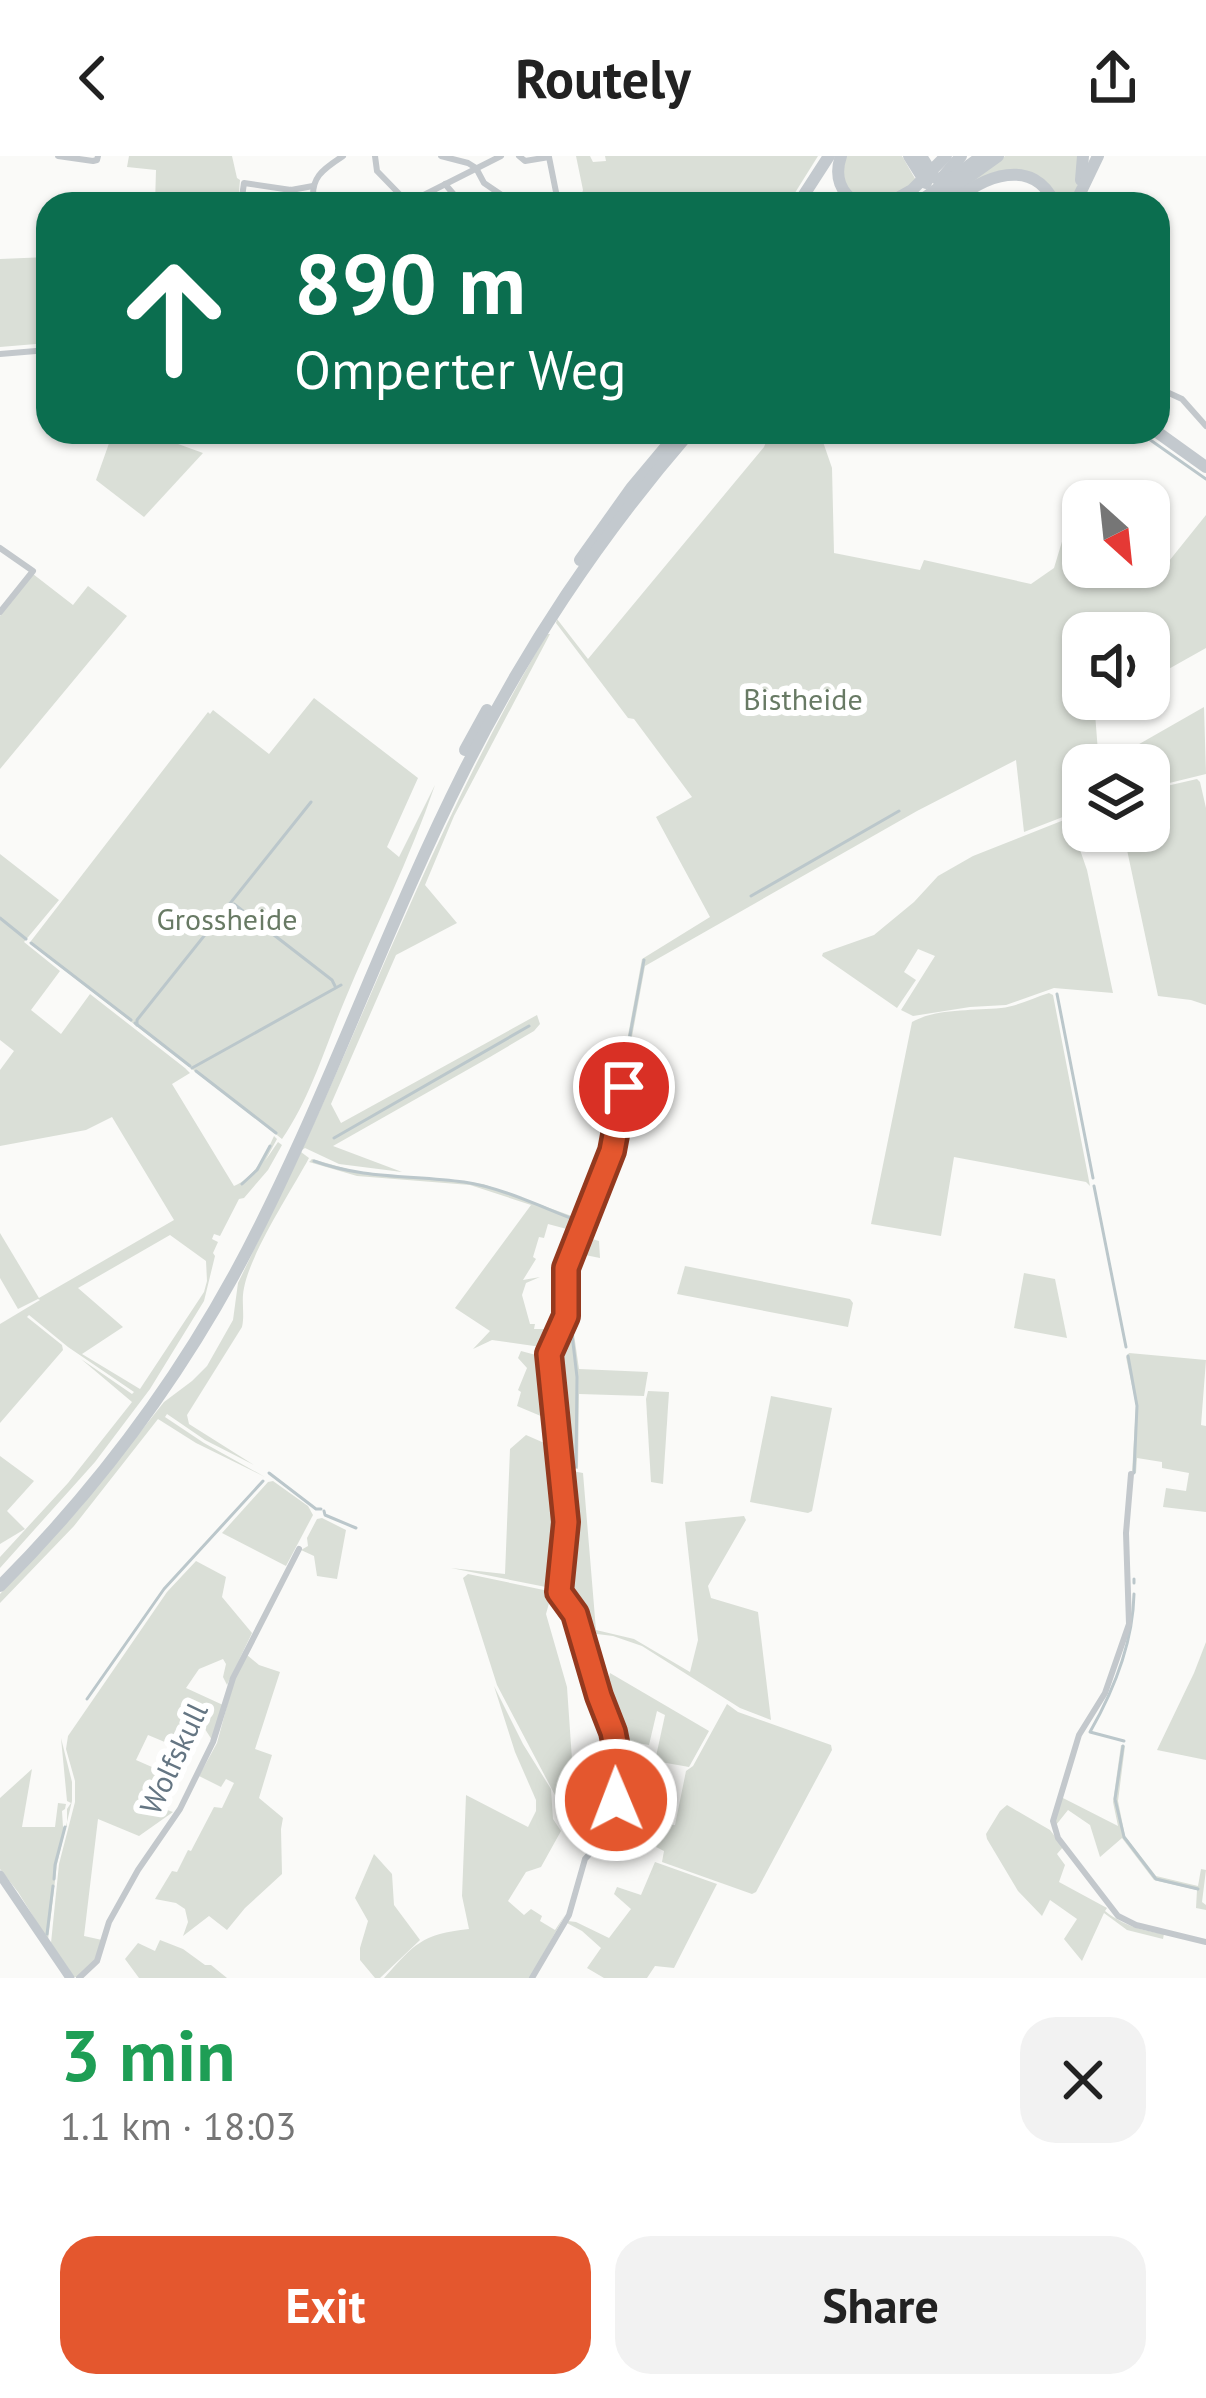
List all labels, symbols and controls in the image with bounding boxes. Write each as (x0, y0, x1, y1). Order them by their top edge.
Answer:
text: Routely (515, 43, 691, 113)
icon: back (60, 45, 126, 111)
icon: share (1080, 45, 1146, 111)
text: 890 m (294, 228, 526, 337)
icon: ahead (96, 240, 252, 396)
text: Omperter Weg (294, 334, 627, 404)
north arrow (1062, 480, 1170, 588)
map controls (1062, 480, 1170, 852)
button: sound (1062, 612, 1170, 720)
park label: Bistheide (743, 679, 863, 718)
button: layers (1062, 744, 1170, 852)
park label: Grossheide (157, 899, 297, 938)
pin (573, 1036, 675, 1138)
icon: arrive (591, 1054, 657, 1120)
street label: Wolfskull (130, 1696, 216, 1820)
position arrow (553, 1737, 679, 1863)
text: 3 min (60, 2008, 236, 2101)
button: close (1020, 2017, 1146, 2143)
text: 1.1 km · 18:03 (60, 2100, 296, 2151)
button: Exit (60, 2236, 591, 2374)
button: Share (615, 2236, 1146, 2374)

